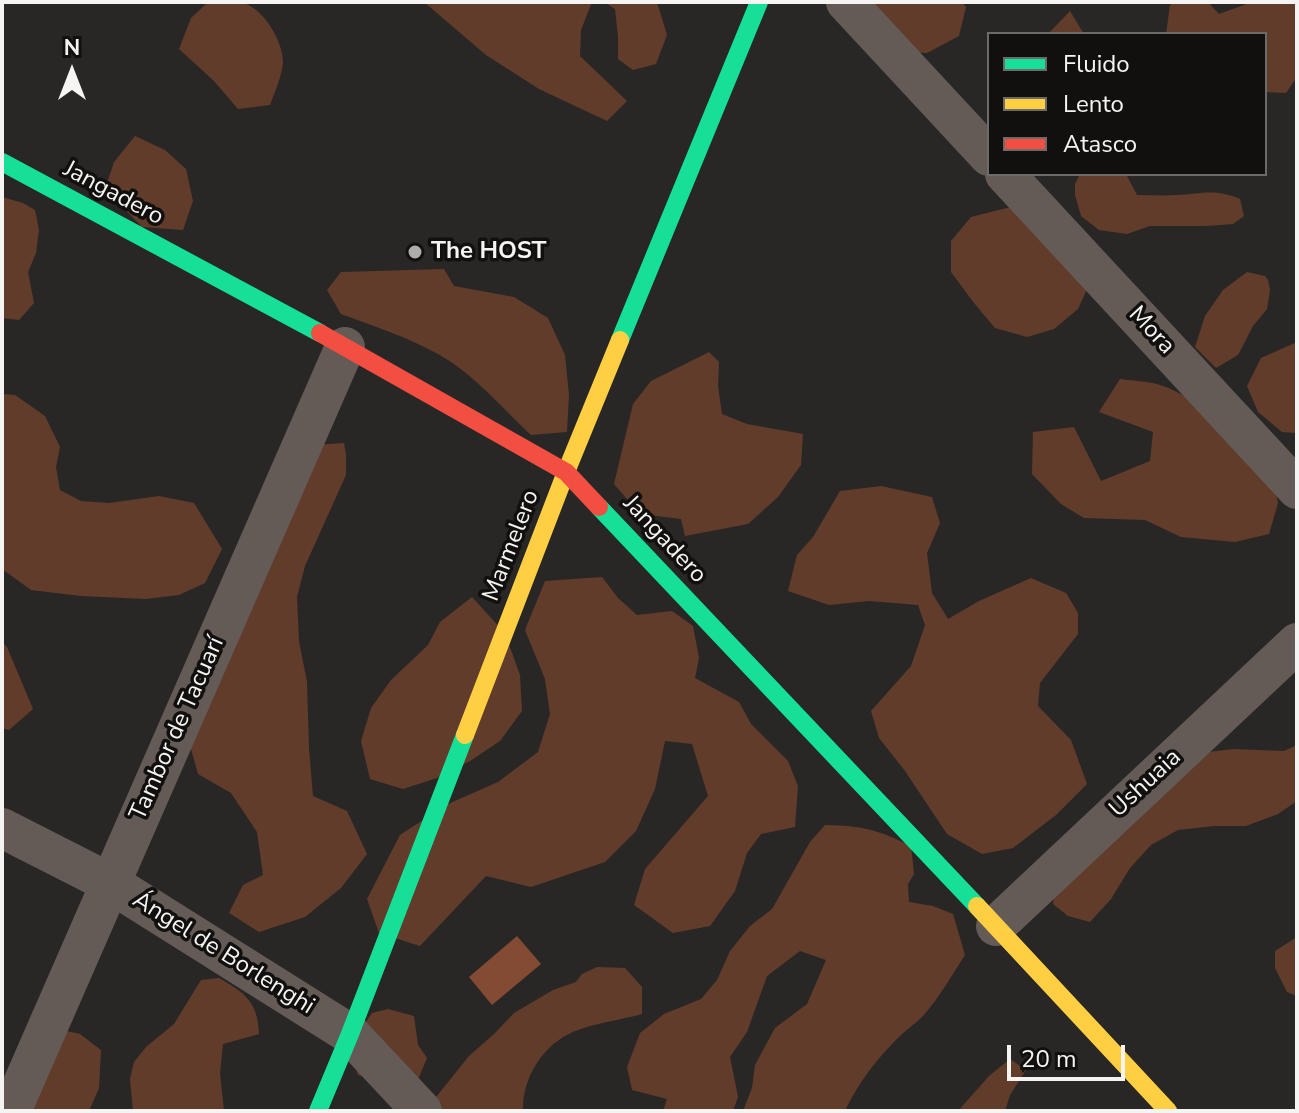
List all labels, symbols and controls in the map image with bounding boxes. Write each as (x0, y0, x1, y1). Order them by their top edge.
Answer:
north arrow (32, 32, 112, 112)
legend (987, 32, 1267, 176)
text: N (64, 33, 80, 63)
text: Fluido (1063, 48, 1130, 80)
text: Lento (1063, 88, 1124, 120)
text: Atasco (1063, 128, 1137, 160)
street label: Jangadero (58, 156, 168, 232)
place label: The HOST (431, 238, 547, 266)
marker: The HOST (406, 243, 424, 261)
street label: Mora (1122, 301, 1180, 361)
street label: Marmelero (478, 486, 546, 606)
street label: Jangadero (616, 490, 712, 590)
street label: Tambor de Tacuarí (125, 633, 231, 825)
street label: Ushuaia (1104, 744, 1188, 824)
street label: Ángel de Borlenghi (127, 886, 319, 1022)
scale bar (1011, 1029, 1129, 1079)
text: 20 m (1021, 1043, 1077, 1075)

